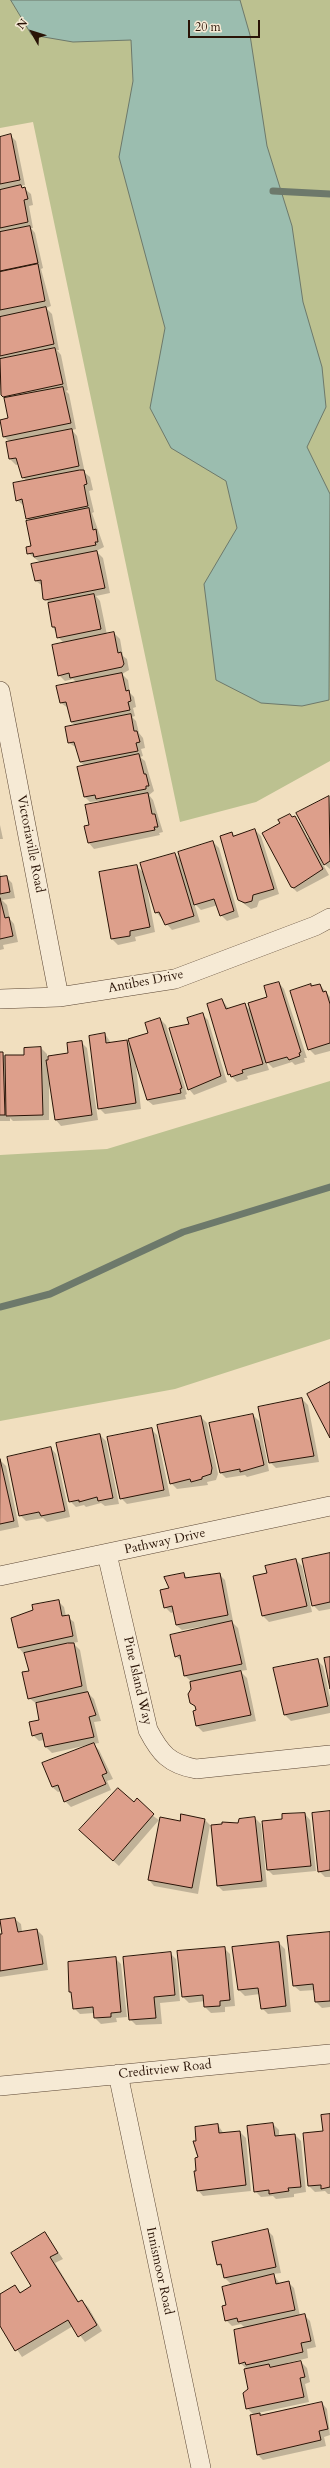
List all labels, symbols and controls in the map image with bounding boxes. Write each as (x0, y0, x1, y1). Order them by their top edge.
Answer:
north arrow (12, 12, 52, 52)
scale bar (190, 12, 262, 38)
text: N (13, 16, 31, 33)
text: 20 m (195, 19, 221, 35)
street label: Victoriaville Road (13, 794, 47, 894)
street label: Antibes Drive (107, 967, 185, 997)
street label: Pathway Drive (123, 1526, 207, 1558)
street label: Pine Island Way (119, 1635, 155, 1727)
street label: Creditview Road (117, 2057, 213, 2083)
street label: Innismoor Road (142, 2226, 176, 2316)

